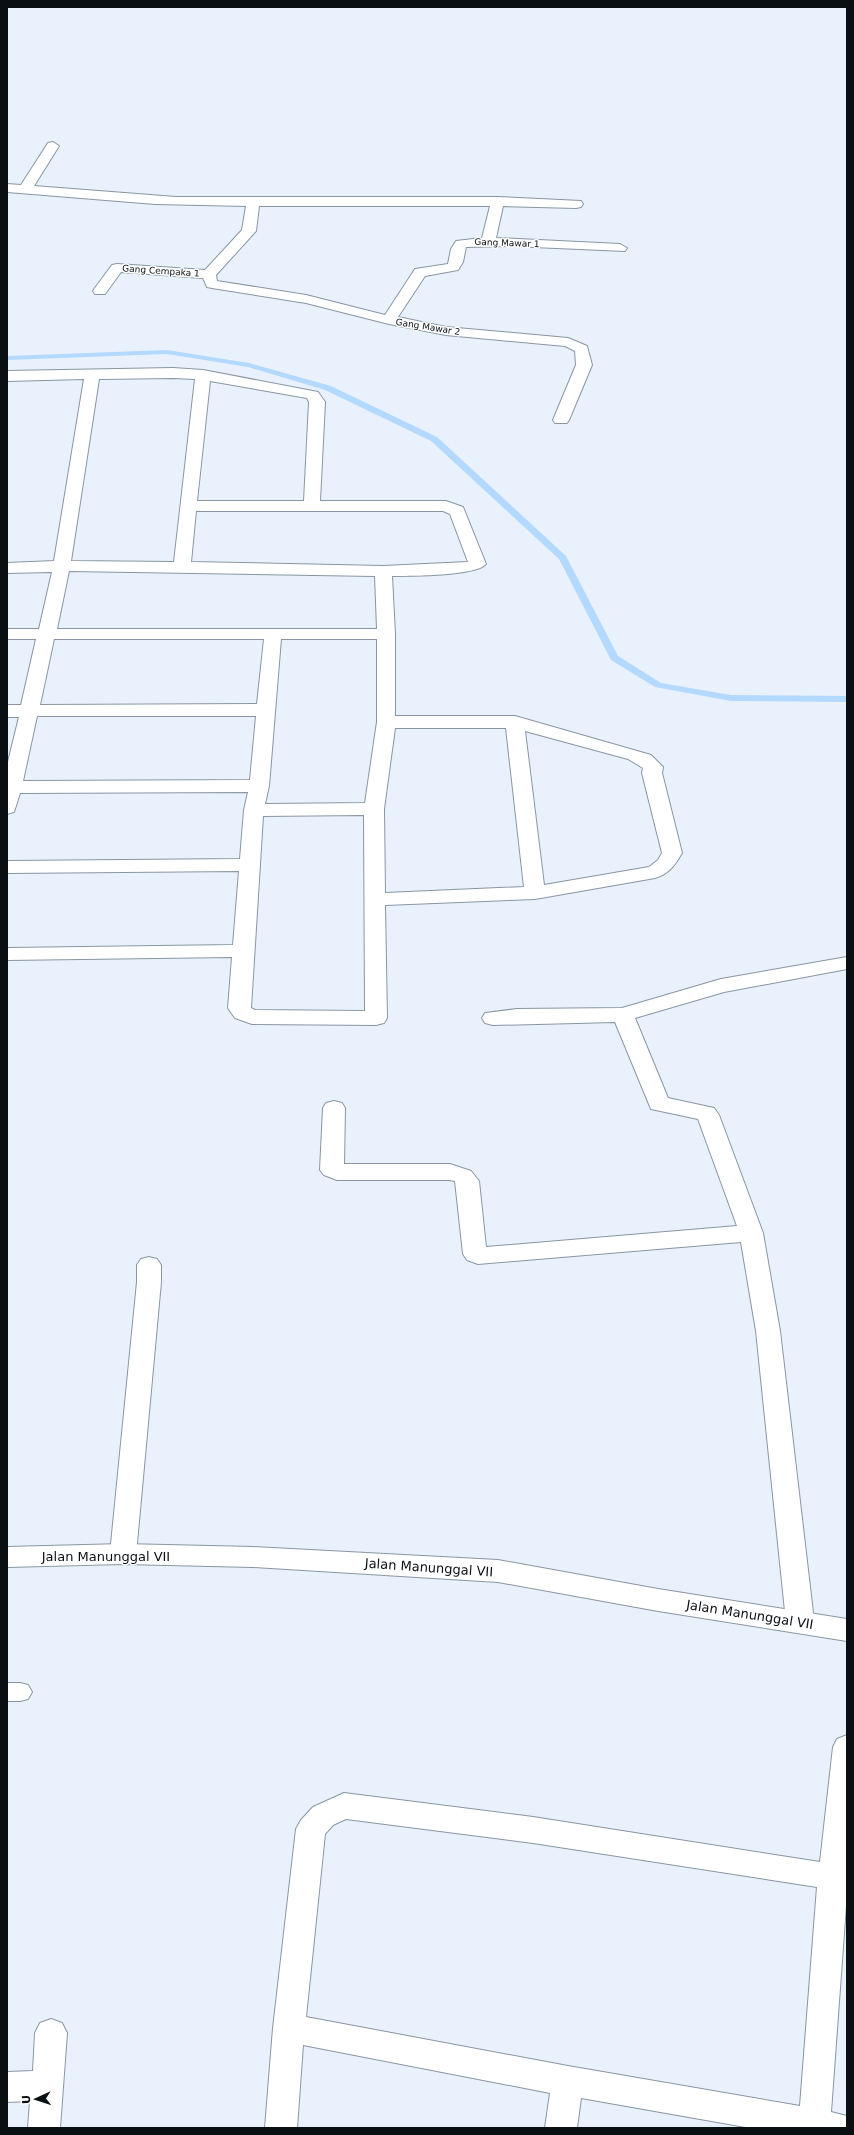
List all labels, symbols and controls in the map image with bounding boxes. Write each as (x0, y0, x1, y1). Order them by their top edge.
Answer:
street label: Gang Mawar 1 (474, 237, 540, 249)
street label: Gang Cempaka 1 (122, 263, 200, 279)
street label: Gang Mawar 2 (395, 317, 461, 337)
street label: Jalan Manunggal VII (41, 1549, 170, 1564)
street label: Jalan Manunggal VII (363, 1555, 494, 1579)
street label: Jalan Manunggal VII (684, 1597, 815, 1632)
north arrow (16, 2079, 56, 2119)
text: U (20, 2095, 33, 2104)

